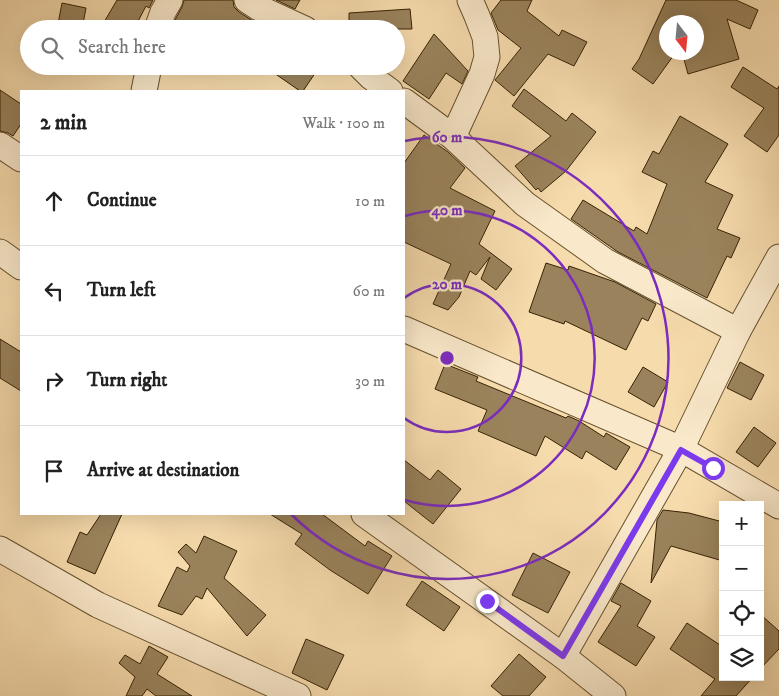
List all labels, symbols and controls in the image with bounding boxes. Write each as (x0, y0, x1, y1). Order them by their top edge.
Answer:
north arrow (659, 15, 704, 60)
search box (20, 20, 405, 75)
icon: search (38, 34, 66, 62)
text: Search here (78, 36, 166, 59)
text: 2 min (40, 110, 87, 136)
text: Walk · 100 m (303, 113, 385, 133)
text: 60 m (432, 128, 463, 147)
icon: ahead (40, 187, 68, 215)
text: Continue (87, 189, 157, 212)
text: 10 m (355, 191, 385, 211)
text: 40 m (430, 201, 463, 220)
text: 20 m (432, 275, 463, 294)
icon: left (40, 277, 68, 305)
text: Turn left (87, 279, 156, 302)
text: 60 m (353, 281, 385, 301)
centre of rings (438, 349, 456, 367)
icon: right (40, 367, 68, 395)
text: Turn right (87, 369, 167, 392)
text: 30 m (355, 371, 385, 391)
icon: arrive (40, 457, 68, 485)
route start (702, 457, 725, 480)
text: Arrive at destination (87, 459, 239, 482)
map controls (719, 501, 764, 681)
button: + (719, 501, 764, 546)
button: − (719, 546, 764, 591)
route end (476, 590, 499, 613)
button: locate (719, 591, 764, 636)
button: layers (719, 636, 764, 681)

